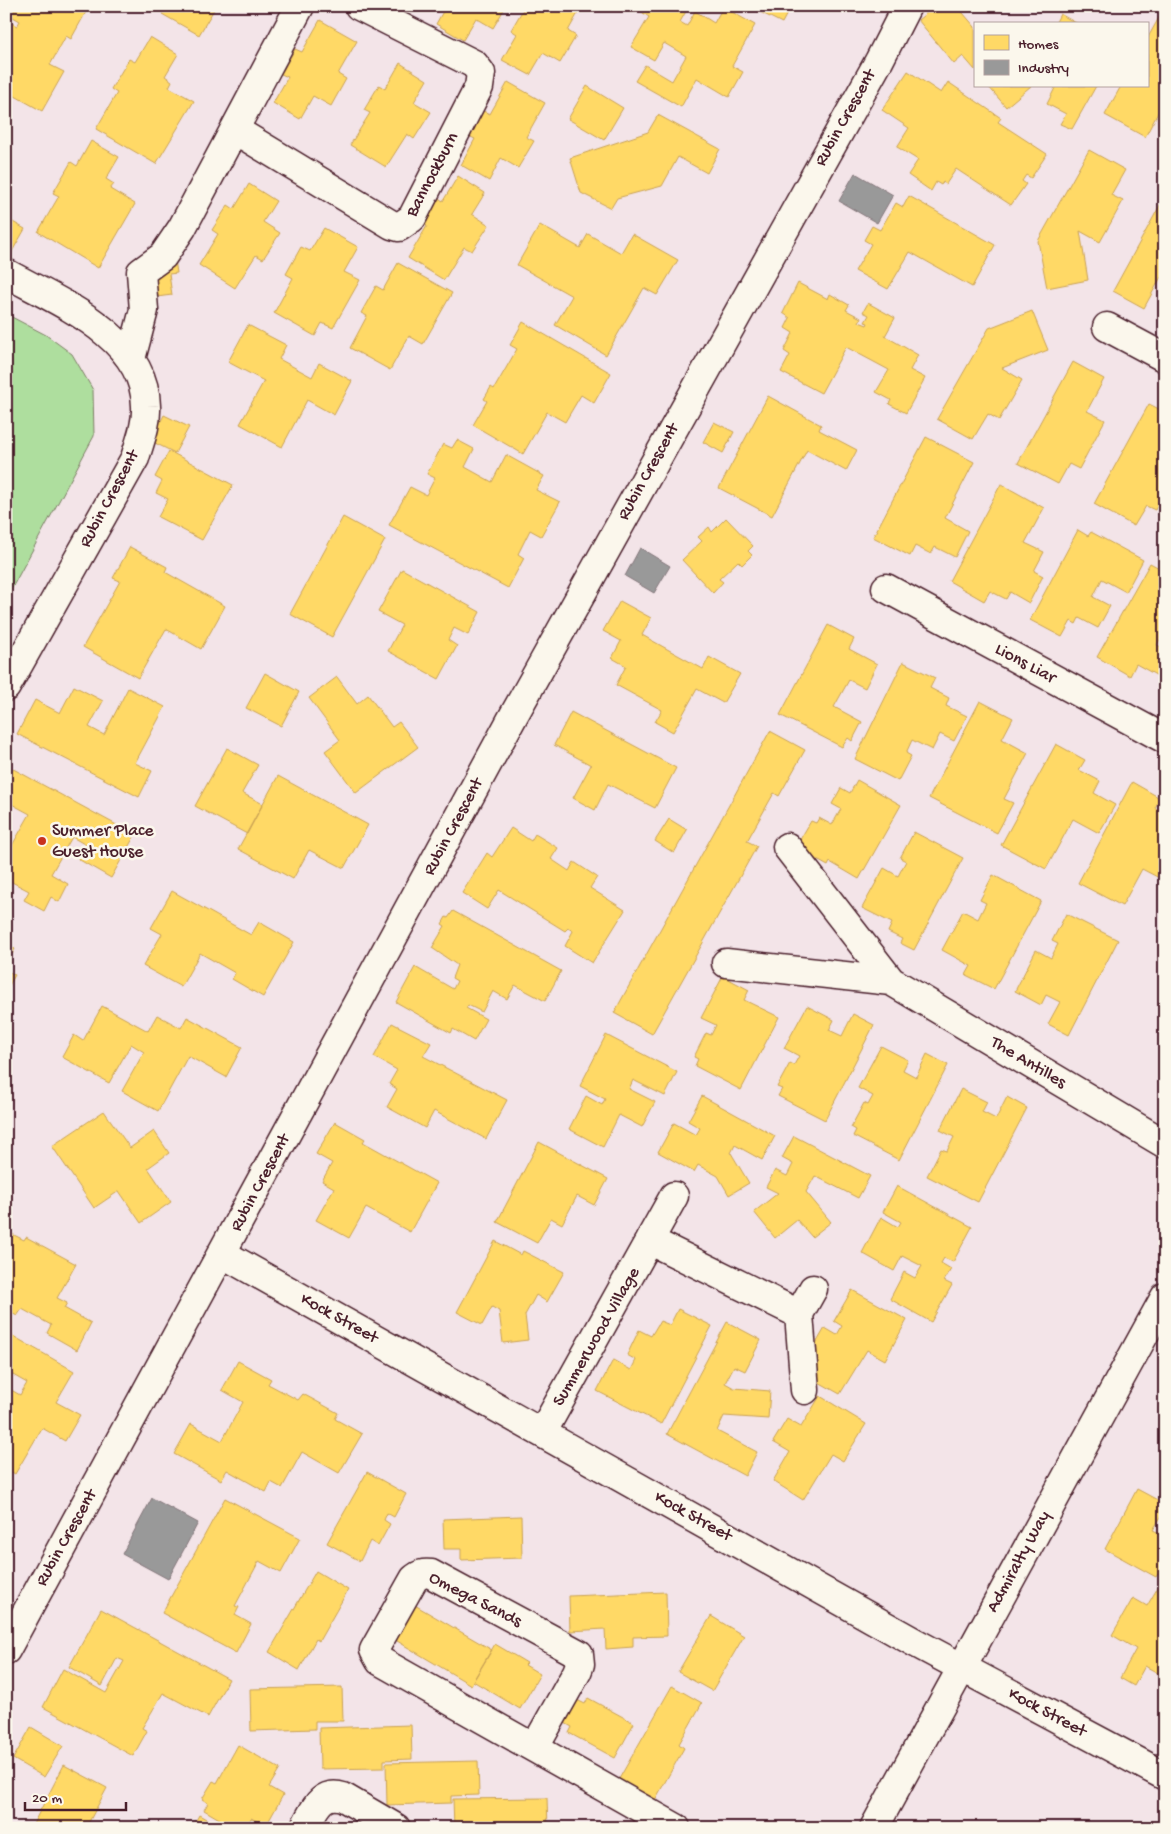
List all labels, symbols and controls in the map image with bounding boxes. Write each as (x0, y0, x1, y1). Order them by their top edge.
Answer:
legend (974, 22, 1148, 88)
text: Homes (1018, 36, 1059, 54)
text: Industry (1018, 60, 1070, 78)
street label: Rubin Crescent (811, 64, 882, 170)
street label: Bannockburn (402, 129, 464, 222)
street label: Rubin Crescent (614, 418, 685, 524)
street label: Rubin Crescent (76, 445, 145, 551)
street label: Lions Liar (991, 639, 1061, 690)
street label: Rubin Crescent (420, 773, 489, 879)
place label: Summer Place Guest House (52, 821, 154, 863)
marker: Summer Place Guest House (36, 835, 48, 847)
street label: The Antilles (986, 1032, 1071, 1094)
street label: Rubin Crescent (227, 1129, 296, 1235)
street label: Summerwood Village (549, 1263, 646, 1410)
street label: Kock Street (296, 1289, 383, 1350)
street label: Rubin Crescent (32, 1484, 103, 1590)
street label: Kock Street (650, 1487, 737, 1548)
street label: Admiralty Way (982, 1507, 1056, 1616)
street label: Omega Sands (425, 1568, 526, 1633)
street label: Kock Street (1004, 1684, 1091, 1743)
scale bar (25, 1779, 126, 1811)
text: 20 m (32, 1790, 62, 1808)

